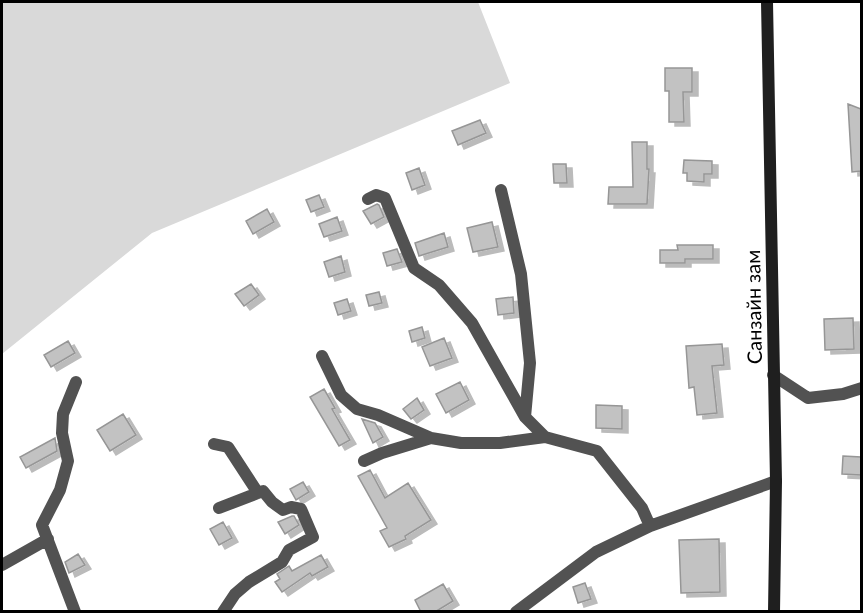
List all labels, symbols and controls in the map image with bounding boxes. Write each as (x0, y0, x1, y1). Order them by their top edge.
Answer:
street label: Санзайн зам (740, 250, 766, 364)

